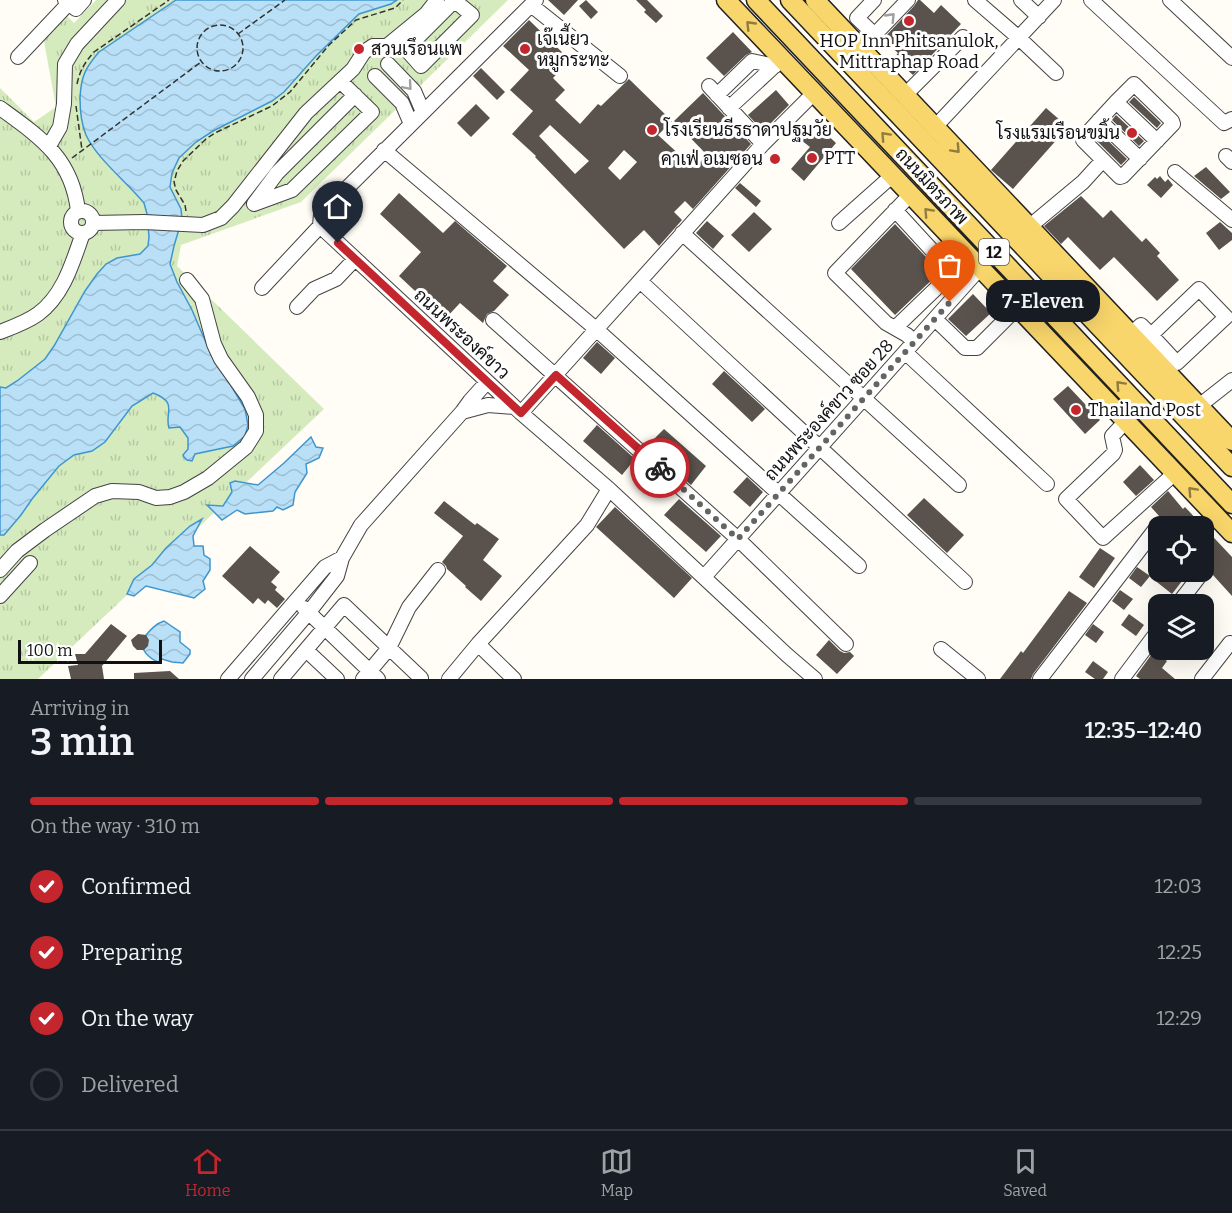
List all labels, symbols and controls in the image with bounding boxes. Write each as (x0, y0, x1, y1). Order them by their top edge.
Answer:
one-way arrow (884, 14, 895, 24)
marker: HOP Inn Phitsanulok, Mittraphap Road (902, 14, 916, 28)
one-way arrow (746, 21, 757, 32)
place label: เจ๊เนี้ยว หมูกระทะ (537, 23, 610, 73)
place label: HOP Inn Phitsanulok, Mittraphap Road (820, 30, 998, 73)
place label: สวนเรึอนเเพ (371, 37, 463, 60)
marker: สวนเรึอนเเพ (352, 42, 366, 56)
marker: เจ๊เนี้ยว หมูกระทะ (518, 42, 532, 56)
one-way arrow (401, 79, 412, 90)
place label: โรงเรียนธีรธาดาปฐมวัย (663, 117, 832, 142)
place label: โรงแรมเรือนขมิ้น (996, 118, 1120, 144)
marker: โรงเรียนธีรธาดาปฐมวัย (645, 123, 659, 137)
marker: โรงแรมเรือนขมิ้น (1125, 126, 1139, 140)
one-way arrow (881, 133, 892, 143)
one-way arrow (949, 142, 960, 153)
street label: ถนนมิตรภาพ (891, 143, 973, 229)
place label: PTT (824, 147, 856, 169)
place label: คาเฟ่ อเมซอน (661, 148, 763, 170)
marker: PTT (805, 151, 819, 165)
marker: คาเฟ่ อเมซอน (768, 152, 782, 166)
pin (312, 181, 363, 243)
icon: home (321, 190, 354, 223)
one-way arrow (924, 208, 935, 218)
road number: 12 (979, 239, 1009, 265)
pin (924, 240, 975, 302)
icon: bag (933, 249, 966, 282)
callout: 7-Eleven (986, 281, 1100, 323)
street label: ถนนพระองค์ขาว (410, 283, 516, 384)
text: 7-Eleven (1002, 289, 1084, 313)
street label: ถนนพระองค์ขาว ซอย 28 (758, 333, 898, 485)
one-way arrow (1116, 381, 1127, 392)
place label: Thailand Post (1088, 399, 1202, 421)
marker: Thailand Post (1069, 403, 1083, 417)
courier (630, 438, 690, 498)
icon: bike (644, 452, 677, 485)
one-way arrow (1188, 487, 1199, 497)
map controls (1148, 516, 1214, 660)
button: locate (1148, 516, 1214, 582)
button: layers (1148, 594, 1214, 660)
scale bar (18, 637, 162, 664)
text: 100 m (27, 641, 72, 660)
text: Arriving in (30, 696, 129, 720)
text: 12:35–12:40 (1085, 717, 1202, 744)
text: 3 min (30, 719, 134, 765)
text: On the way · 310 m (30, 814, 200, 838)
icon: check (30, 870, 63, 903)
text: Confirmed (81, 873, 191, 900)
text: 12:03 (1155, 874, 1202, 898)
icon: check (30, 936, 63, 969)
text: Preparing (81, 939, 183, 966)
text: 12:25 (1157, 940, 1202, 964)
icon: check (30, 1002, 63, 1035)
text: On the way (81, 1005, 193, 1032)
text: 12:29 (1156, 1006, 1202, 1030)
text: Delivered (81, 1071, 179, 1098)
tab: Home (185, 1145, 231, 1200)
tab: Map (600, 1145, 633, 1200)
tab: Saved (1003, 1145, 1047, 1200)

